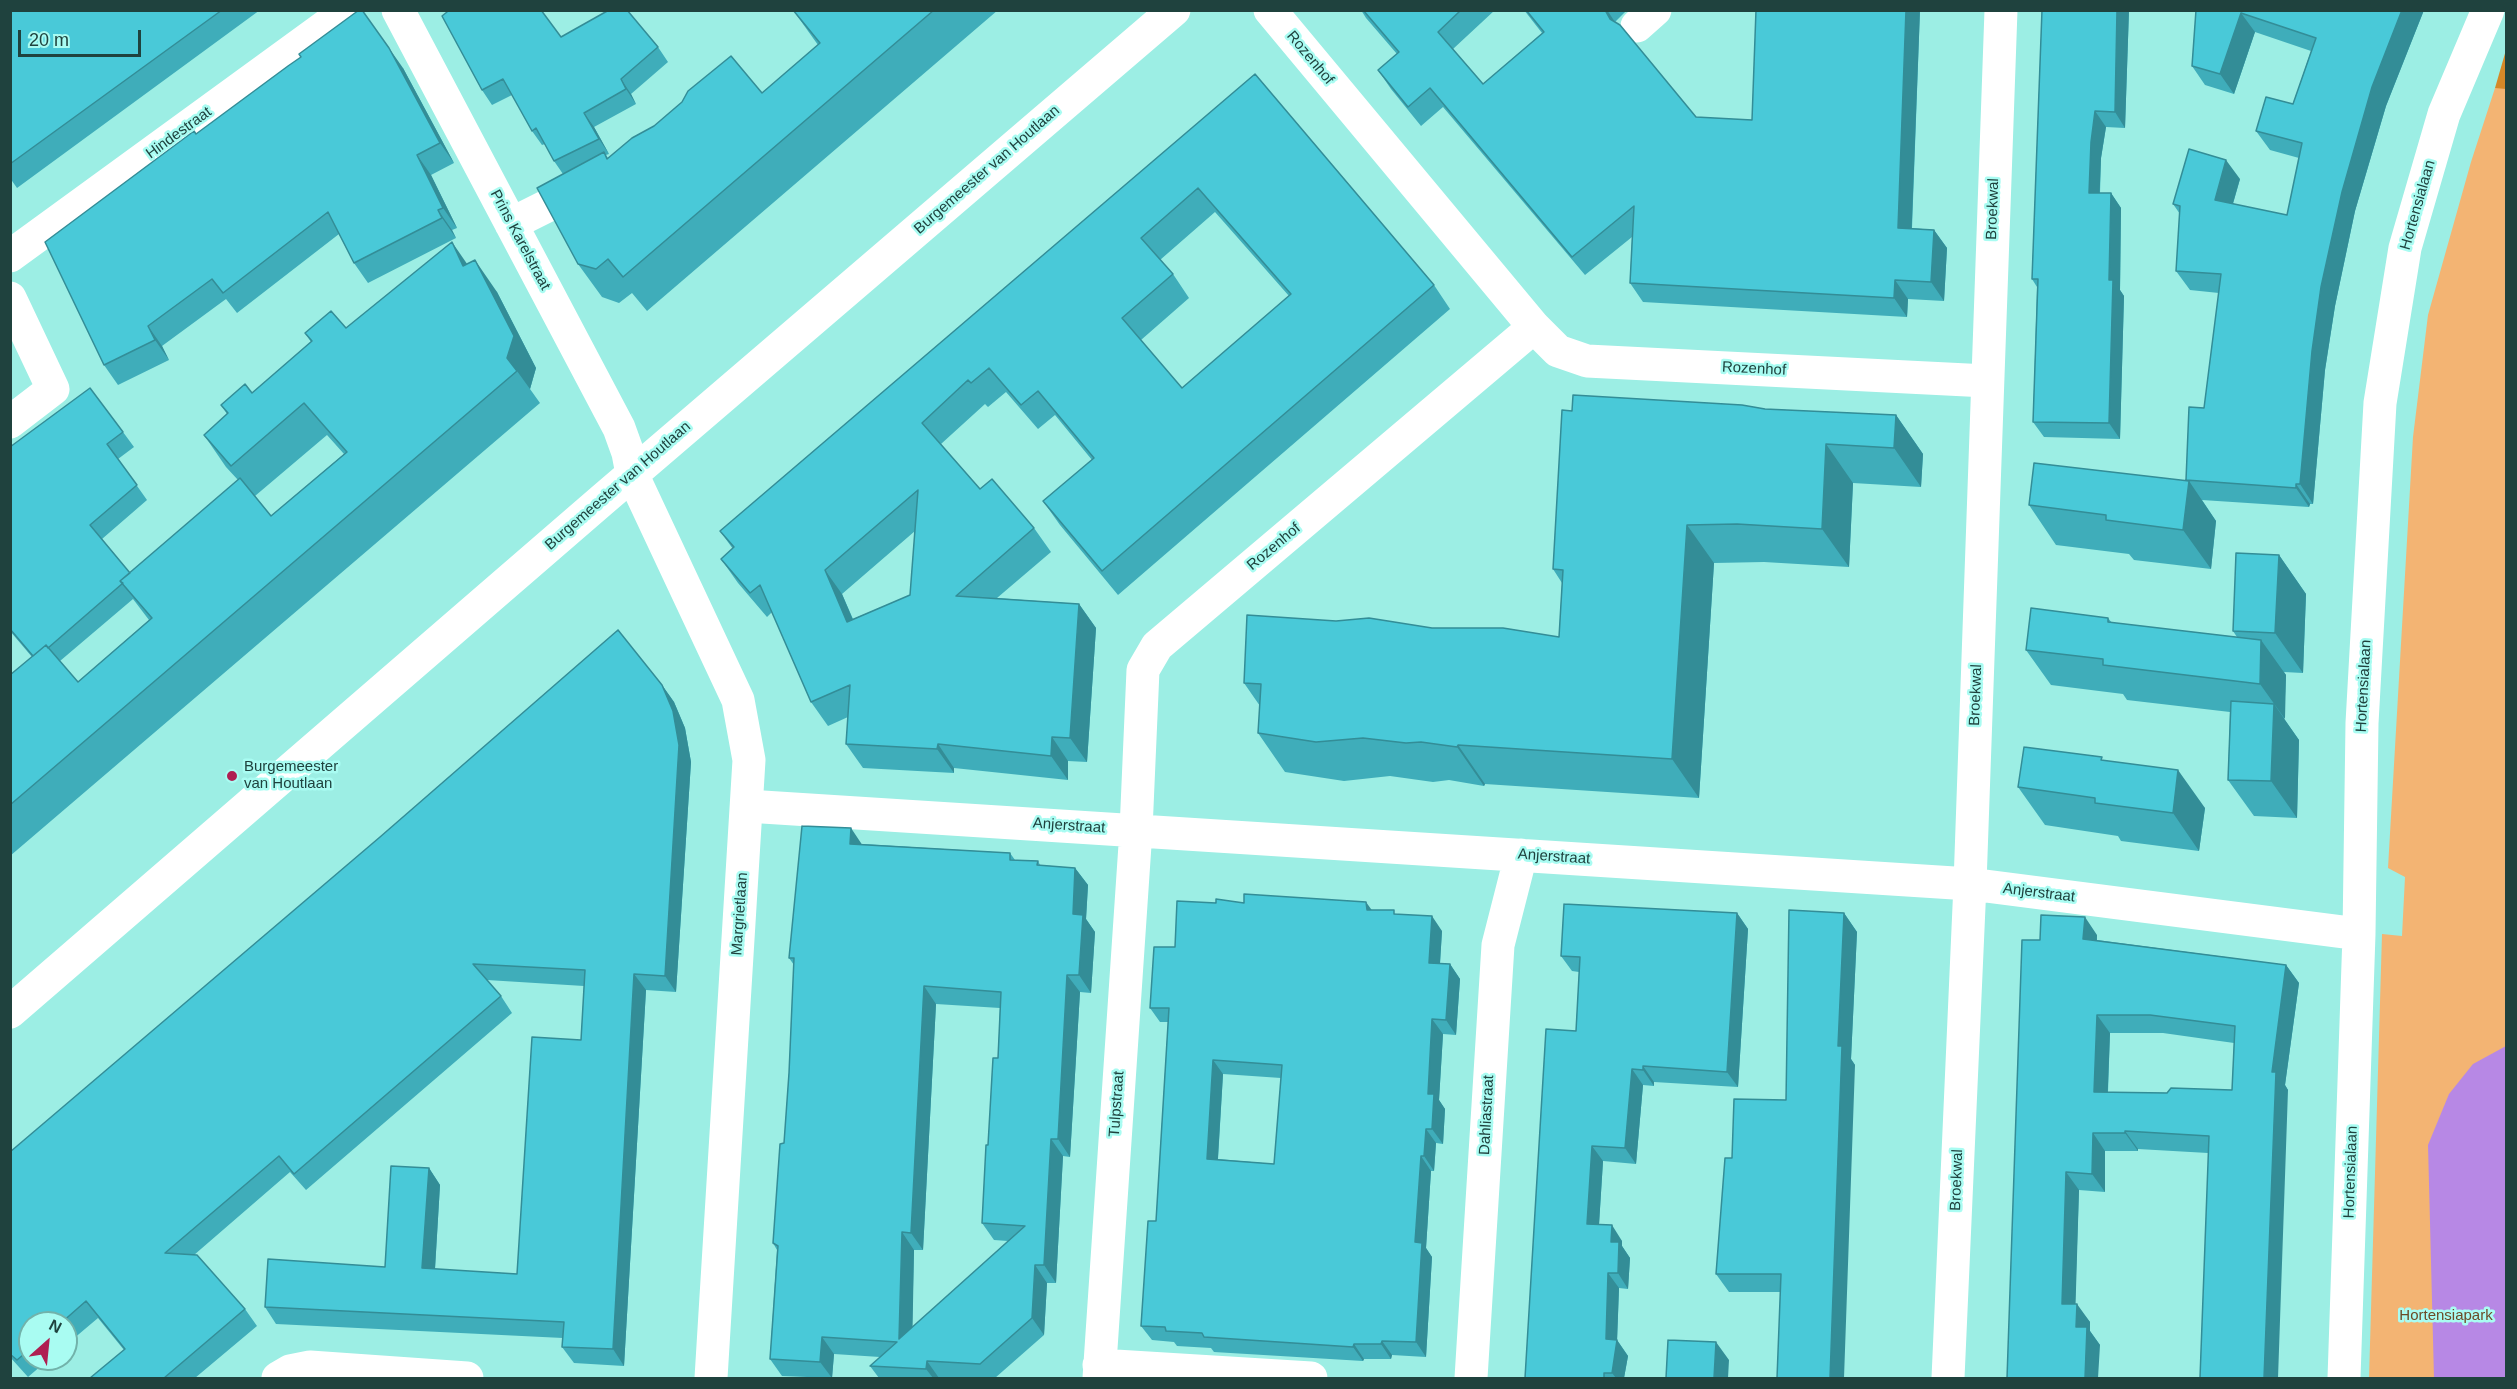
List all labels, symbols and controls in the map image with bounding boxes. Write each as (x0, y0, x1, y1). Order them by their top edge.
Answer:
scale bar (21, 18, 144, 56)
street label: Rozenhof (1282, 28, 1338, 88)
text: 20 m (29, 30, 69, 50)
street label: Burgemeester van Houtlaan (911, 102, 1063, 238)
street label: Hindestraat (143, 103, 215, 163)
street label: Hortensialaan (2397, 158, 2439, 252)
street label: Broekwal (1983, 178, 2003, 240)
street label: Prins Karelstraat (486, 187, 554, 293)
street label: Rozenhof (1721, 358, 1787, 380)
street label: Burgemeester van Houtlaan (542, 418, 694, 554)
street label: Rozenhof (1244, 519, 1304, 575)
street label: Hortensialaan (2353, 639, 2375, 733)
street label: Broekwal (1966, 664, 1986, 726)
place label: Burgemeester van Houtlaan (244, 758, 338, 793)
marker: Burgemeester van Houtlaan (225, 769, 239, 783)
street label: Anjerstraat (1032, 814, 1106, 838)
street label: Anjerstraat (1517, 845, 1591, 869)
street label: Margrietlaan (728, 872, 752, 956)
street label: Anjerstraat (2002, 880, 2076, 906)
street label: Tulpstraat (1106, 1070, 1128, 1138)
street label: Dahliastraat (1476, 1075, 1498, 1155)
street label: Hortensialaan (2340, 1125, 2362, 1219)
street label: Broekwal (1947, 1149, 1967, 1211)
park label: Hortensiapark (2399, 1307, 2493, 1325)
north arrow (18, 1311, 78, 1371)
text: N (46, 1316, 65, 1336)

